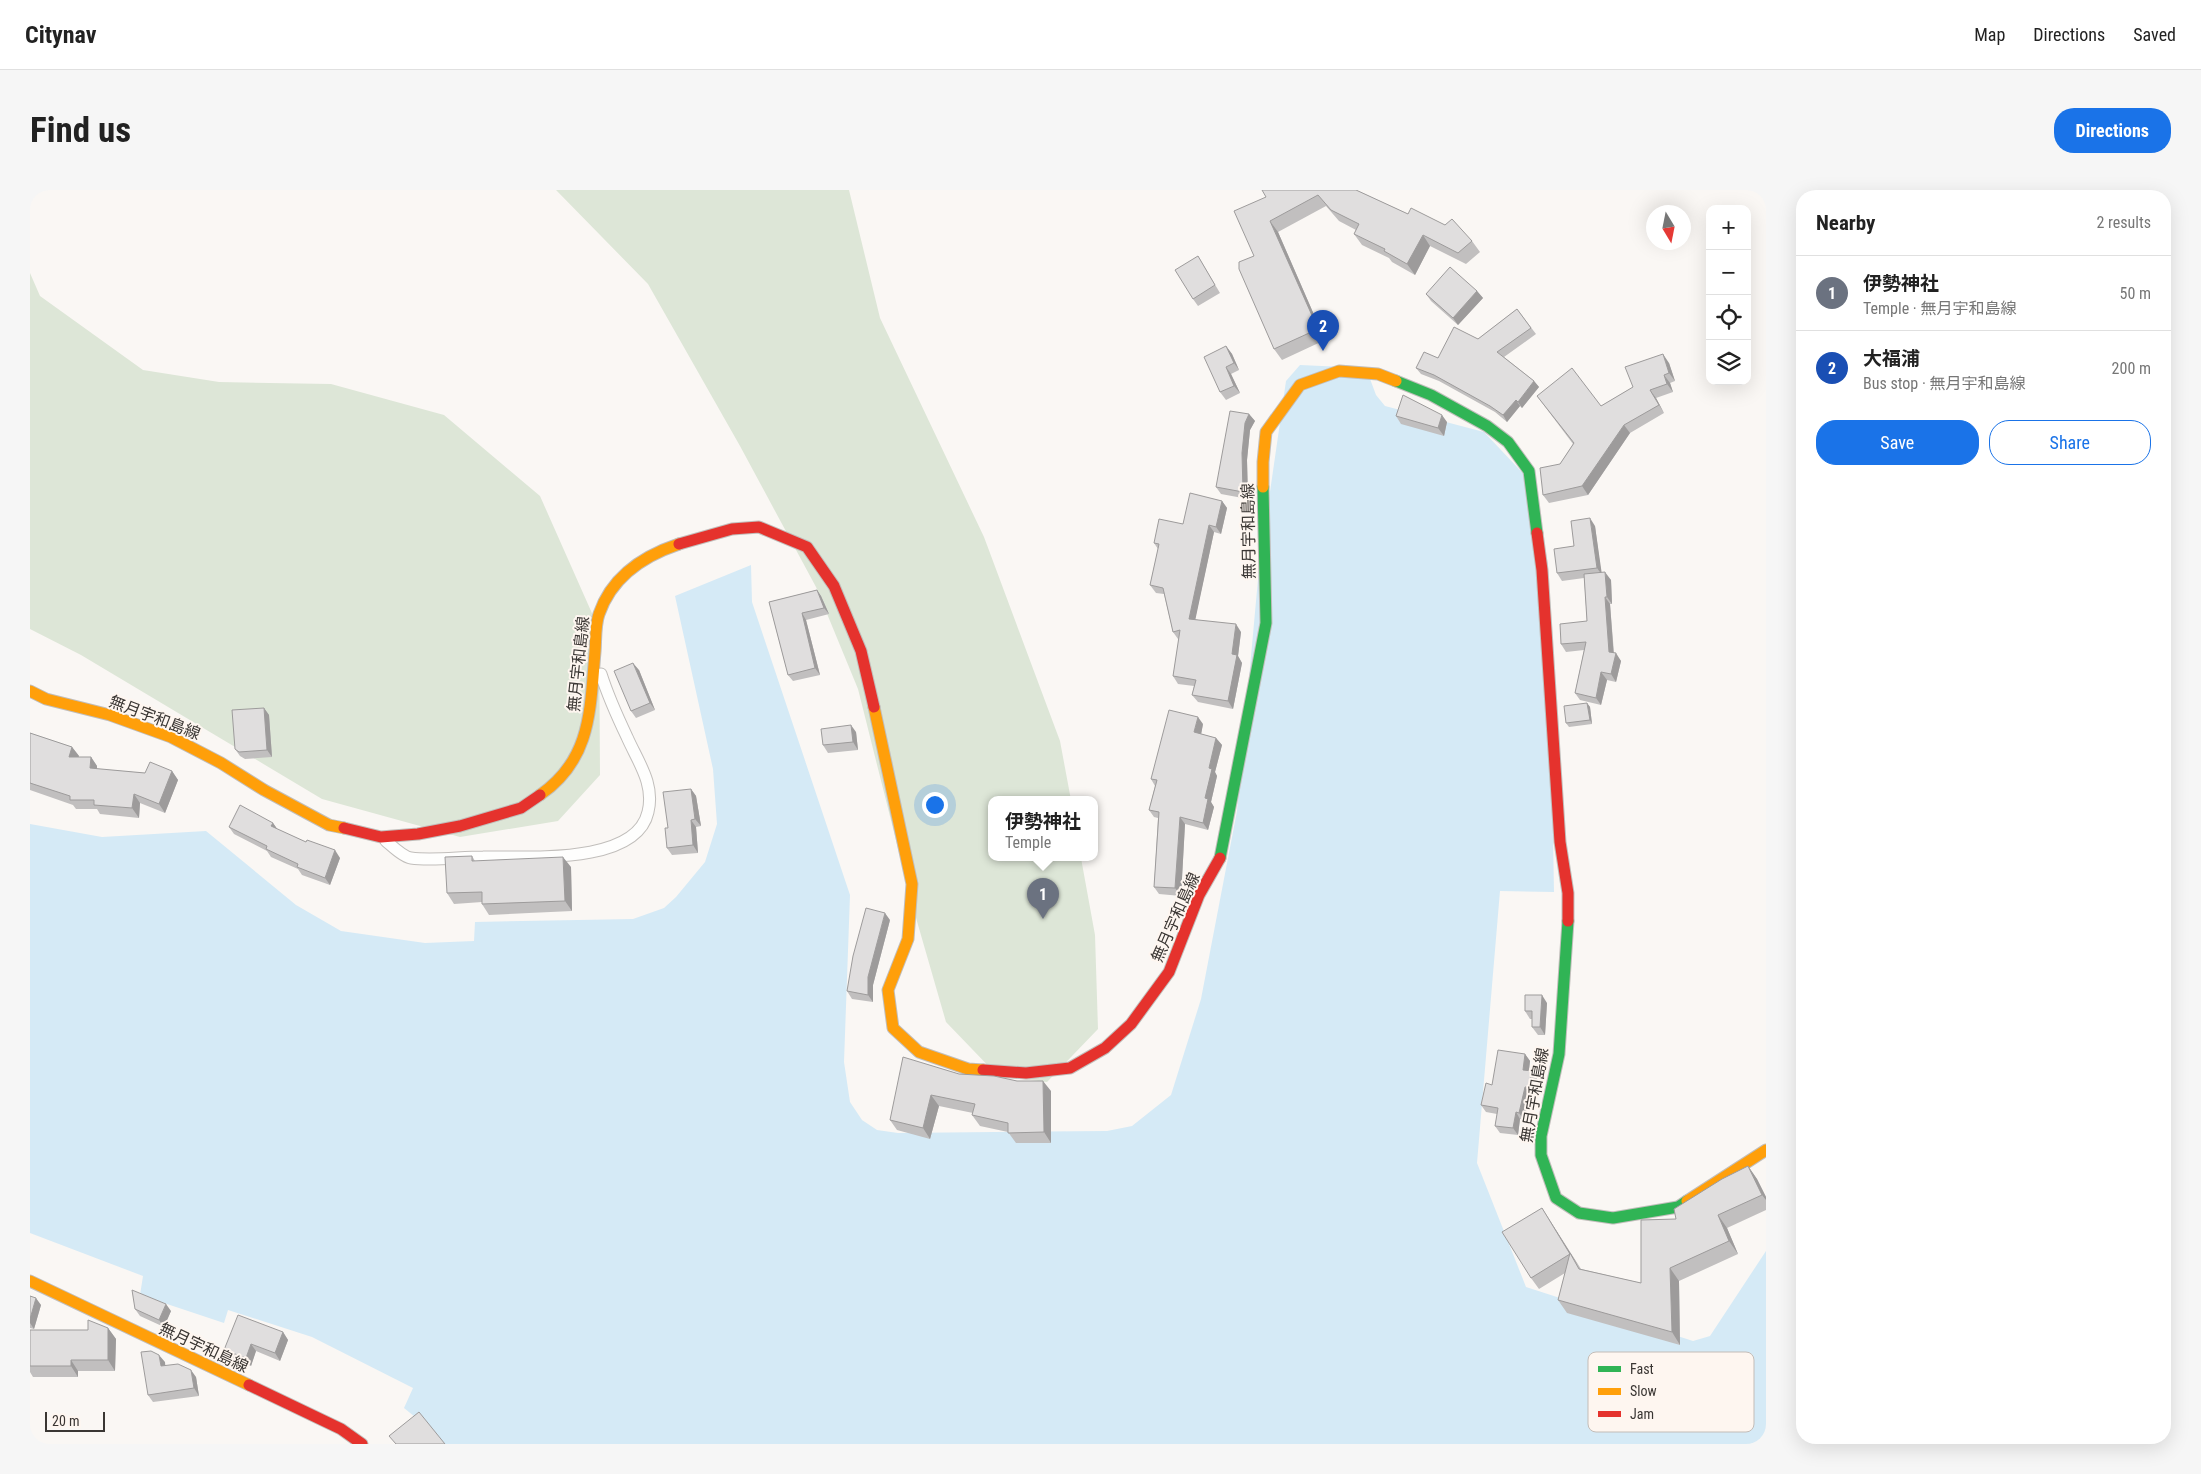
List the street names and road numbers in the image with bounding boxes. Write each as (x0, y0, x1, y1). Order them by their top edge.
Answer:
street label: 無月宇和島線 (1238, 483, 1259, 579)
street label: 無月宇和島線 (564, 615, 593, 713)
street label: 無月宇和島線 (107, 691, 203, 744)
street label: 無月宇和島線 (1147, 869, 1204, 965)
street label: 無月宇和島線 (1517, 1046, 1552, 1144)
street label: 無月宇和島線 (156, 1319, 251, 1376)

